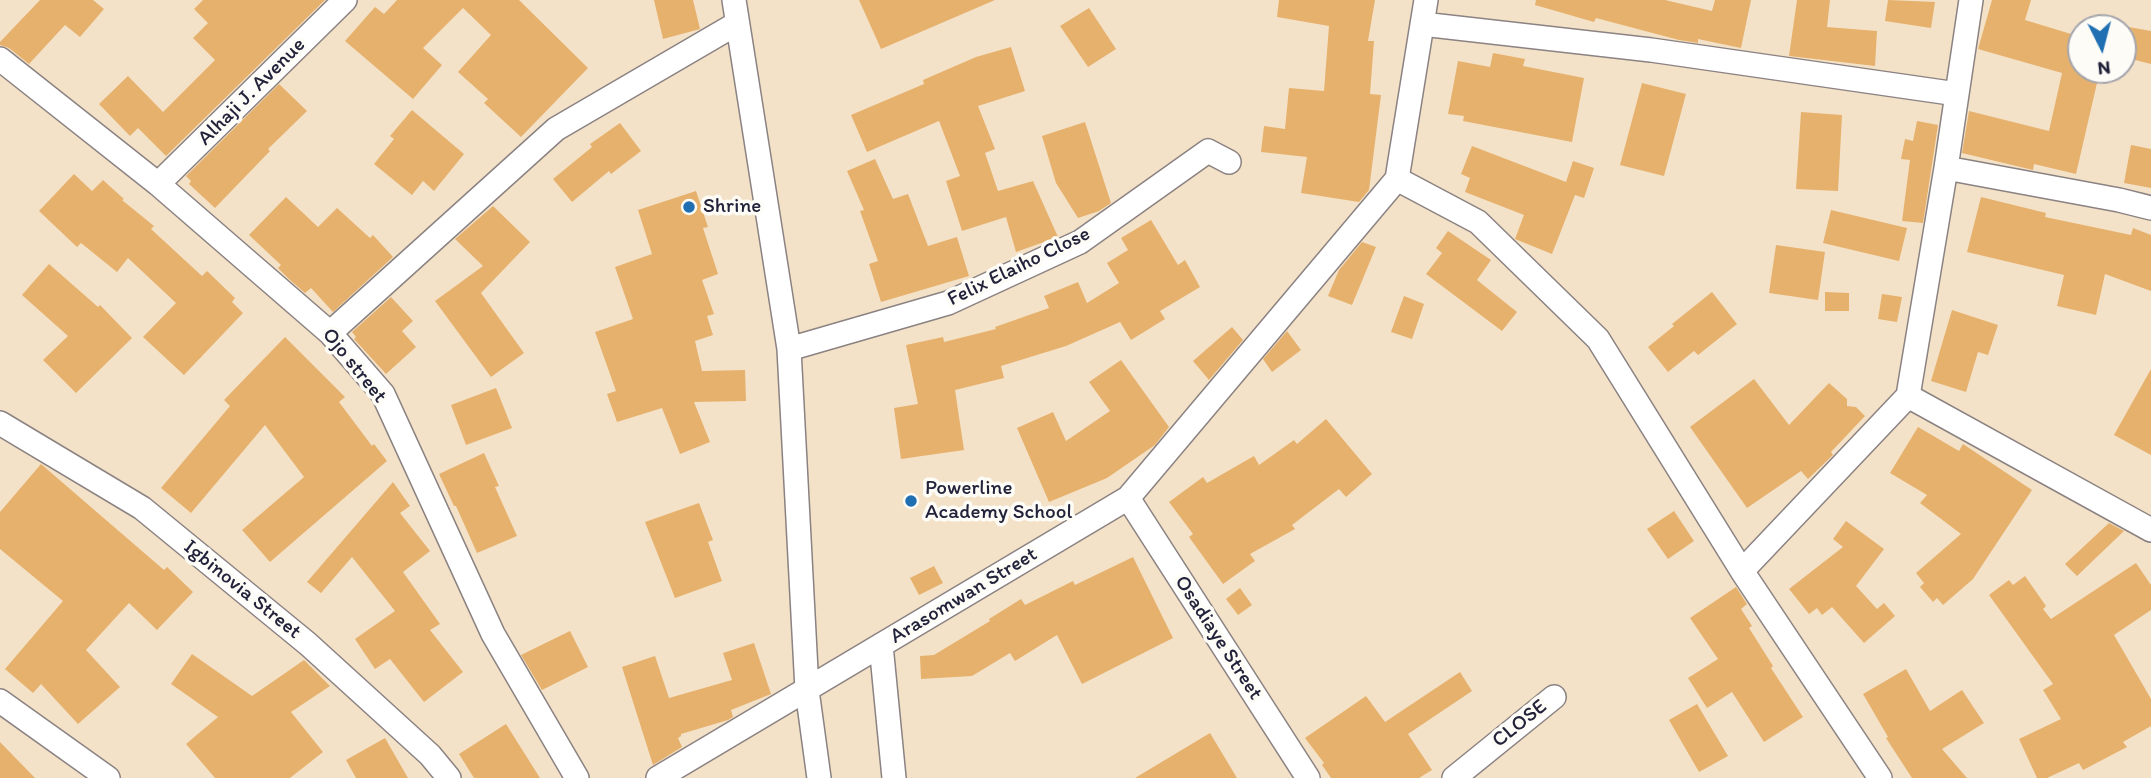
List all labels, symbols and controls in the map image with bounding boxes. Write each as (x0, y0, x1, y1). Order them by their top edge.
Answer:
north arrow (2067, 14, 2137, 84)
street label: Alhaji J. Avenue (193, 33, 311, 151)
text: N (2096, 56, 2112, 80)
place label: Shrine (703, 194, 761, 220)
marker: Shrine (681, 199, 697, 215)
street label: Felix Elaiho Close (944, 222, 1094, 312)
street label: Ojo street (316, 323, 392, 409)
place label: Powerline Academy School (925, 476, 1072, 526)
marker: Powerline Academy School (903, 493, 919, 509)
street label: Igbinovia Street (178, 535, 306, 645)
street label: Arasomwan Street (886, 542, 1042, 650)
street label: Osadiaye Street (1168, 571, 1268, 705)
street label: CLOSE (1488, 694, 1552, 754)

